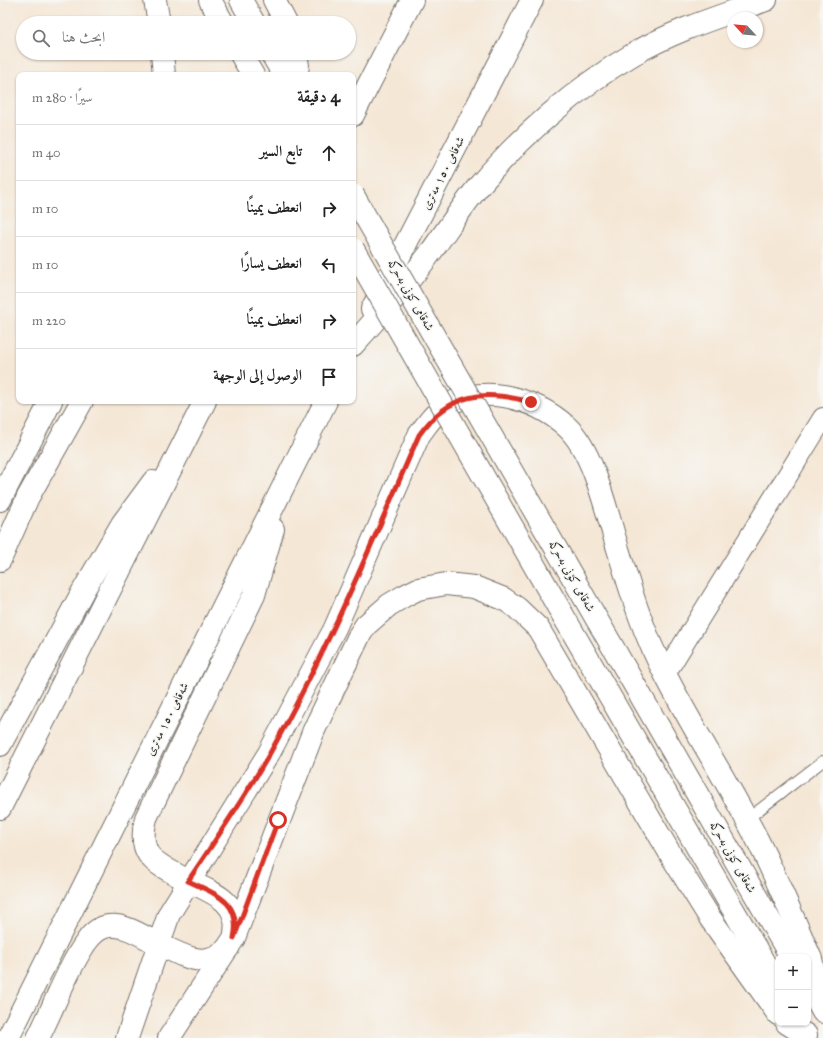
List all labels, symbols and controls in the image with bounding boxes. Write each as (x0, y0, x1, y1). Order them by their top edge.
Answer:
north arrow (727, 12, 763, 48)
search box (16, 16, 356, 60)
icon: search (30, 27, 52, 49)
text: ابحث هنا (62, 28, 105, 46)
text: 4 دقيقة (297, 86, 340, 107)
text: سيرًا · 280 m (32, 90, 92, 106)
street label: شەقامی ١٥٠ مەتری (419, 134, 467, 212)
text: تابع السير (260, 142, 302, 160)
icon: ahead (318, 142, 340, 164)
text: 40 m (32, 145, 61, 161)
text: انعطف يمينًا (247, 198, 302, 216)
icon: right (318, 198, 340, 220)
text: 10 m (32, 201, 58, 217)
text: انعطف يسارًا (240, 254, 302, 272)
icon: left (318, 254, 340, 276)
street label: شەقامی کۆنی بەحرکە (384, 256, 438, 334)
text: 10 m (32, 257, 58, 273)
text: انعطف يمينًا (247, 310, 302, 328)
icon: right (318, 310, 340, 332)
text: 220 m (32, 313, 66, 329)
text: الوصول إلى الوجهة (213, 366, 302, 384)
icon: arrive (318, 366, 340, 388)
route end (522, 393, 540, 411)
street label: شەقامی کۆنی بەحرکە (545, 537, 599, 615)
street label: شەقامی ١٥٠ مەتری (143, 680, 191, 758)
route start (269, 811, 287, 829)
street label: شەقامی کۆنی بەحرکە (706, 818, 760, 896)
map controls (775, 954, 811, 1026)
button: + (775, 954, 811, 990)
button: − (775, 990, 811, 1026)

